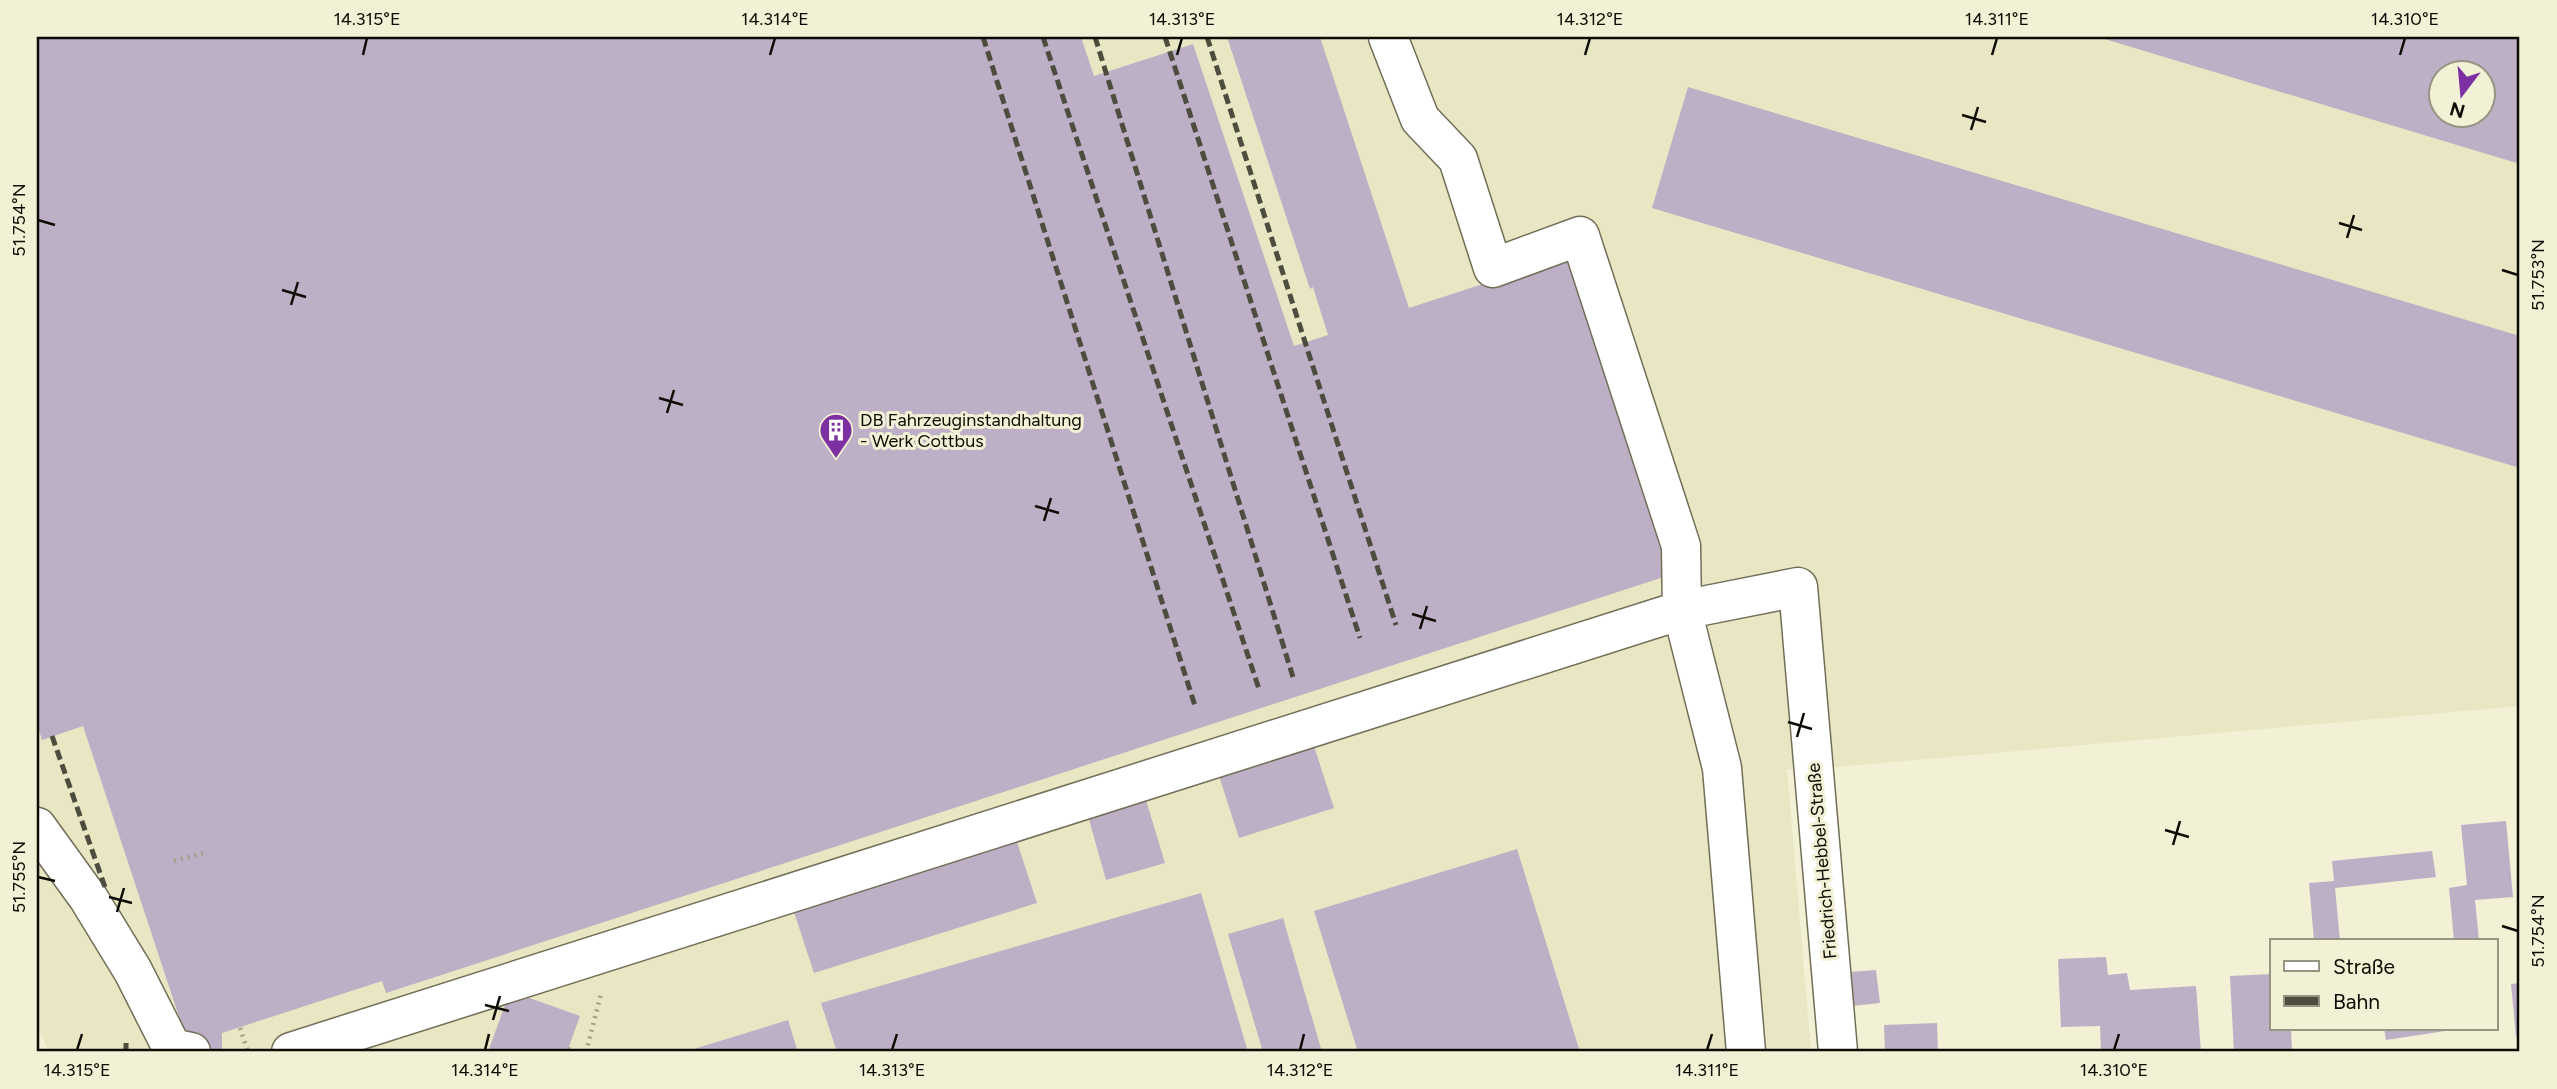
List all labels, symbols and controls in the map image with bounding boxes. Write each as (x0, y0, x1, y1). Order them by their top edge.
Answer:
text: 14.315°E (333, 8, 401, 30)
text: 14.314°E (741, 8, 809, 30)
text: 14.313°E (1149, 8, 1215, 30)
text: 14.312°E (1557, 8, 1623, 30)
text: 14.311°E (1965, 8, 2029, 30)
text: 14.310°E (2371, 8, 2439, 30)
north arrow (2428, 60, 2498, 130)
text: N (2447, 97, 2468, 123)
text: 51.754°N (8, 183, 30, 257)
text: 51.753°N (2527, 239, 2549, 311)
place label: DB Fahrzeuginstandhaltung - Werk Cottbus (860, 409, 1082, 452)
building icon: DB Fahrzeuginstandhaltung - Werk Cottbus (817, 411, 855, 460)
street label: Friedrich-Hebbel-Straße (1802, 762, 1842, 960)
text: 51.755°N (8, 841, 30, 913)
text: 51.754°N (2527, 894, 2549, 968)
legend (2270, 939, 2498, 1030)
text: Straße (2333, 954, 2395, 979)
text: Bahn (2333, 989, 2380, 1014)
text: 14.315°E (43, 1059, 111, 1081)
text: 14.314°E (451, 1059, 519, 1081)
text: 14.313°E (859, 1059, 925, 1081)
text: 14.312°E (1267, 1059, 1333, 1081)
text: 14.311°E (1675, 1059, 1739, 1081)
text: 14.310°E (2080, 1059, 2148, 1081)

